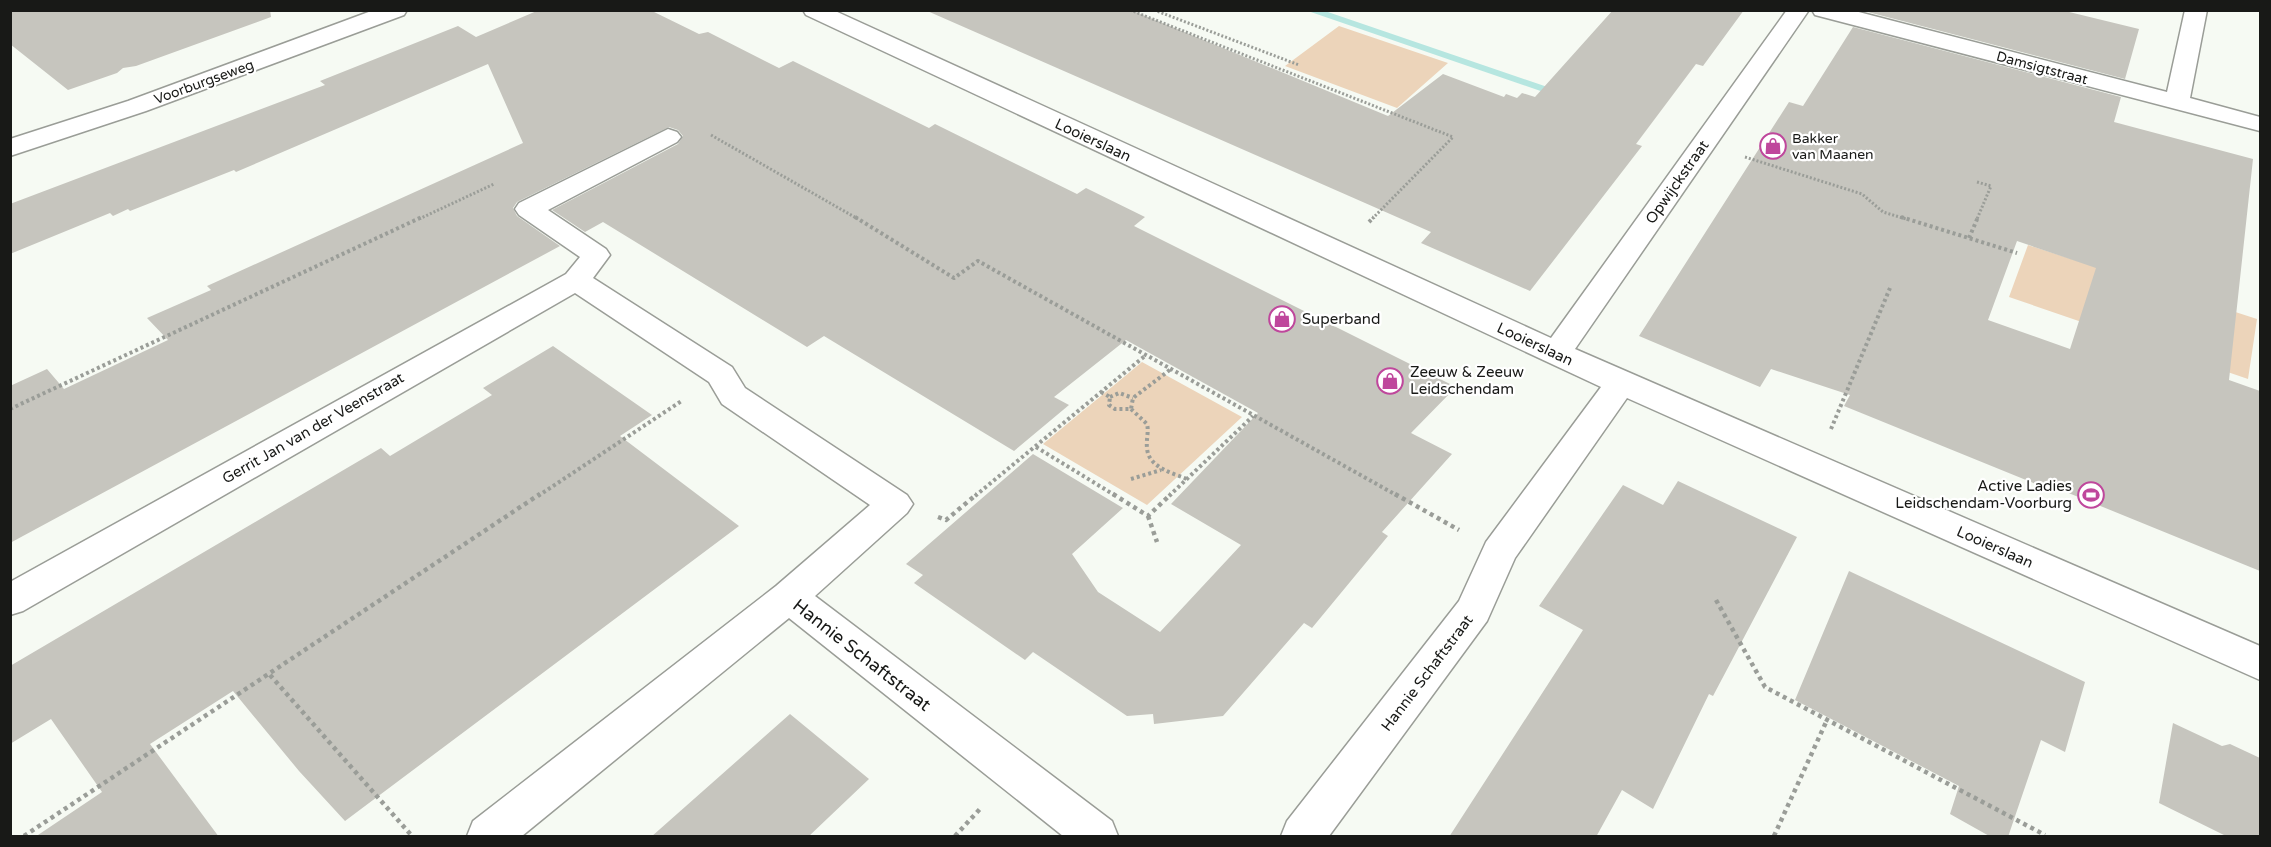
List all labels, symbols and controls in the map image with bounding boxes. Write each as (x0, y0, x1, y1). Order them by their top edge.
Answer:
street label: Damsigtstraat (1995, 48, 2090, 89)
street label: Voorburgseweg (152, 56, 256, 108)
street label: Looierslaan (1052, 115, 1134, 165)
place label: Bakker van Maanen (1792, 130, 1874, 163)
shop icon: Bakker van Maanen (1758, 131, 1788, 161)
street label: Opwijckstraat (1642, 136, 1713, 227)
shop icon: Superband (1267, 304, 1297, 334)
place label: Superband (1302, 310, 1380, 328)
street label: Looierslaan (1494, 319, 1576, 369)
place label: Zeeuw & Zeeuw Leidschendam (1410, 363, 1524, 398)
shop icon: Zeeuw & Zeeuw Leidschendam (1375, 366, 1405, 396)
street label: Gerrit Jan van der Veenstraat (219, 368, 407, 487)
place label: Active Ladies Leidschendam-Voorburg (1895, 477, 2072, 512)
sports icon: Active Ladies Leidschendam-Voorburg (2076, 480, 2106, 510)
street label: Looierslaan (1954, 522, 2036, 572)
street label: Hannie Schaftstraat (789, 594, 936, 716)
street label: Hannie Schaftstraat (1377, 611, 1477, 735)

